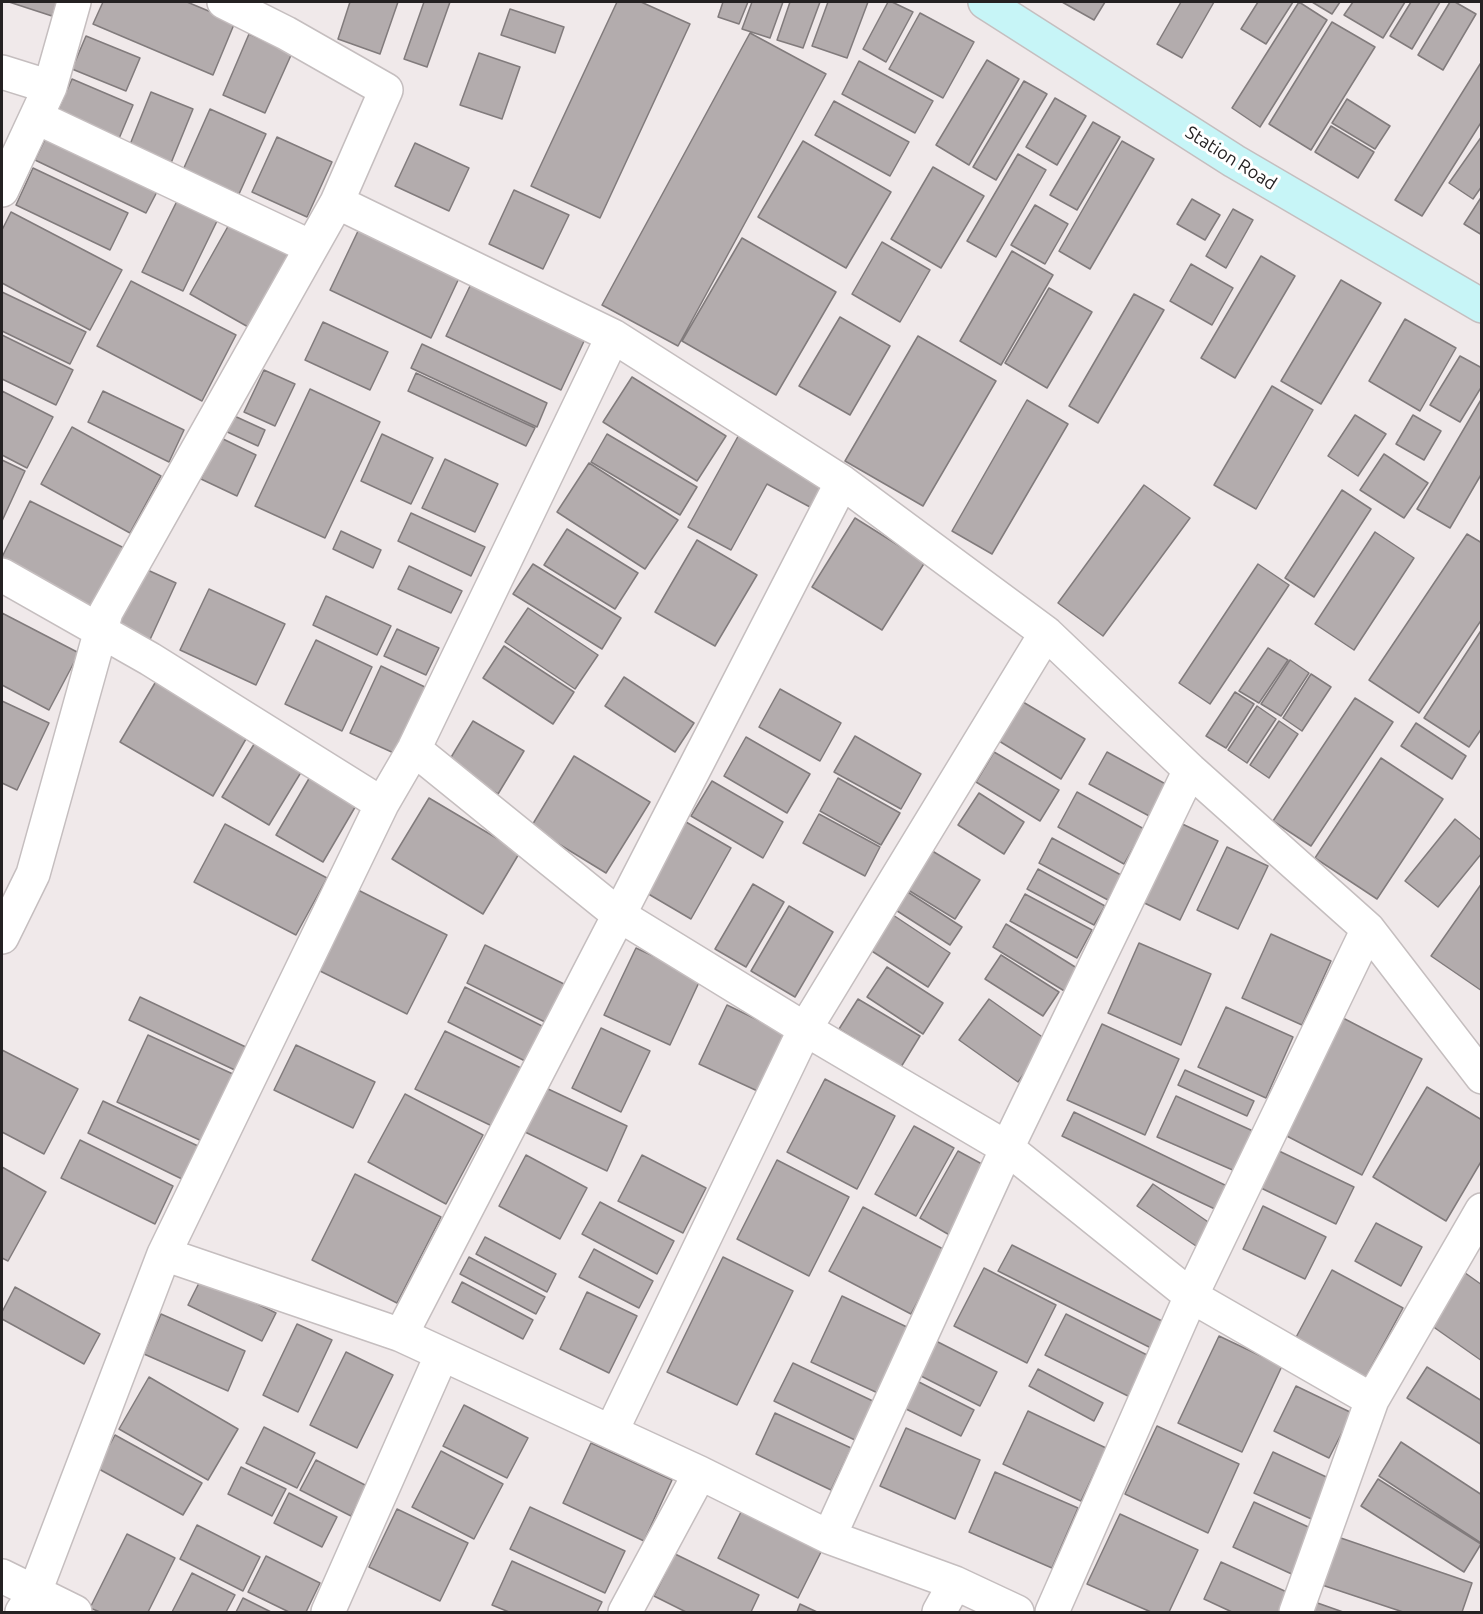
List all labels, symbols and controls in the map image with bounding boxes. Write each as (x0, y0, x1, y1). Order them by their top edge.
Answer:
street label: Station Road (1181, 121, 1281, 195)

